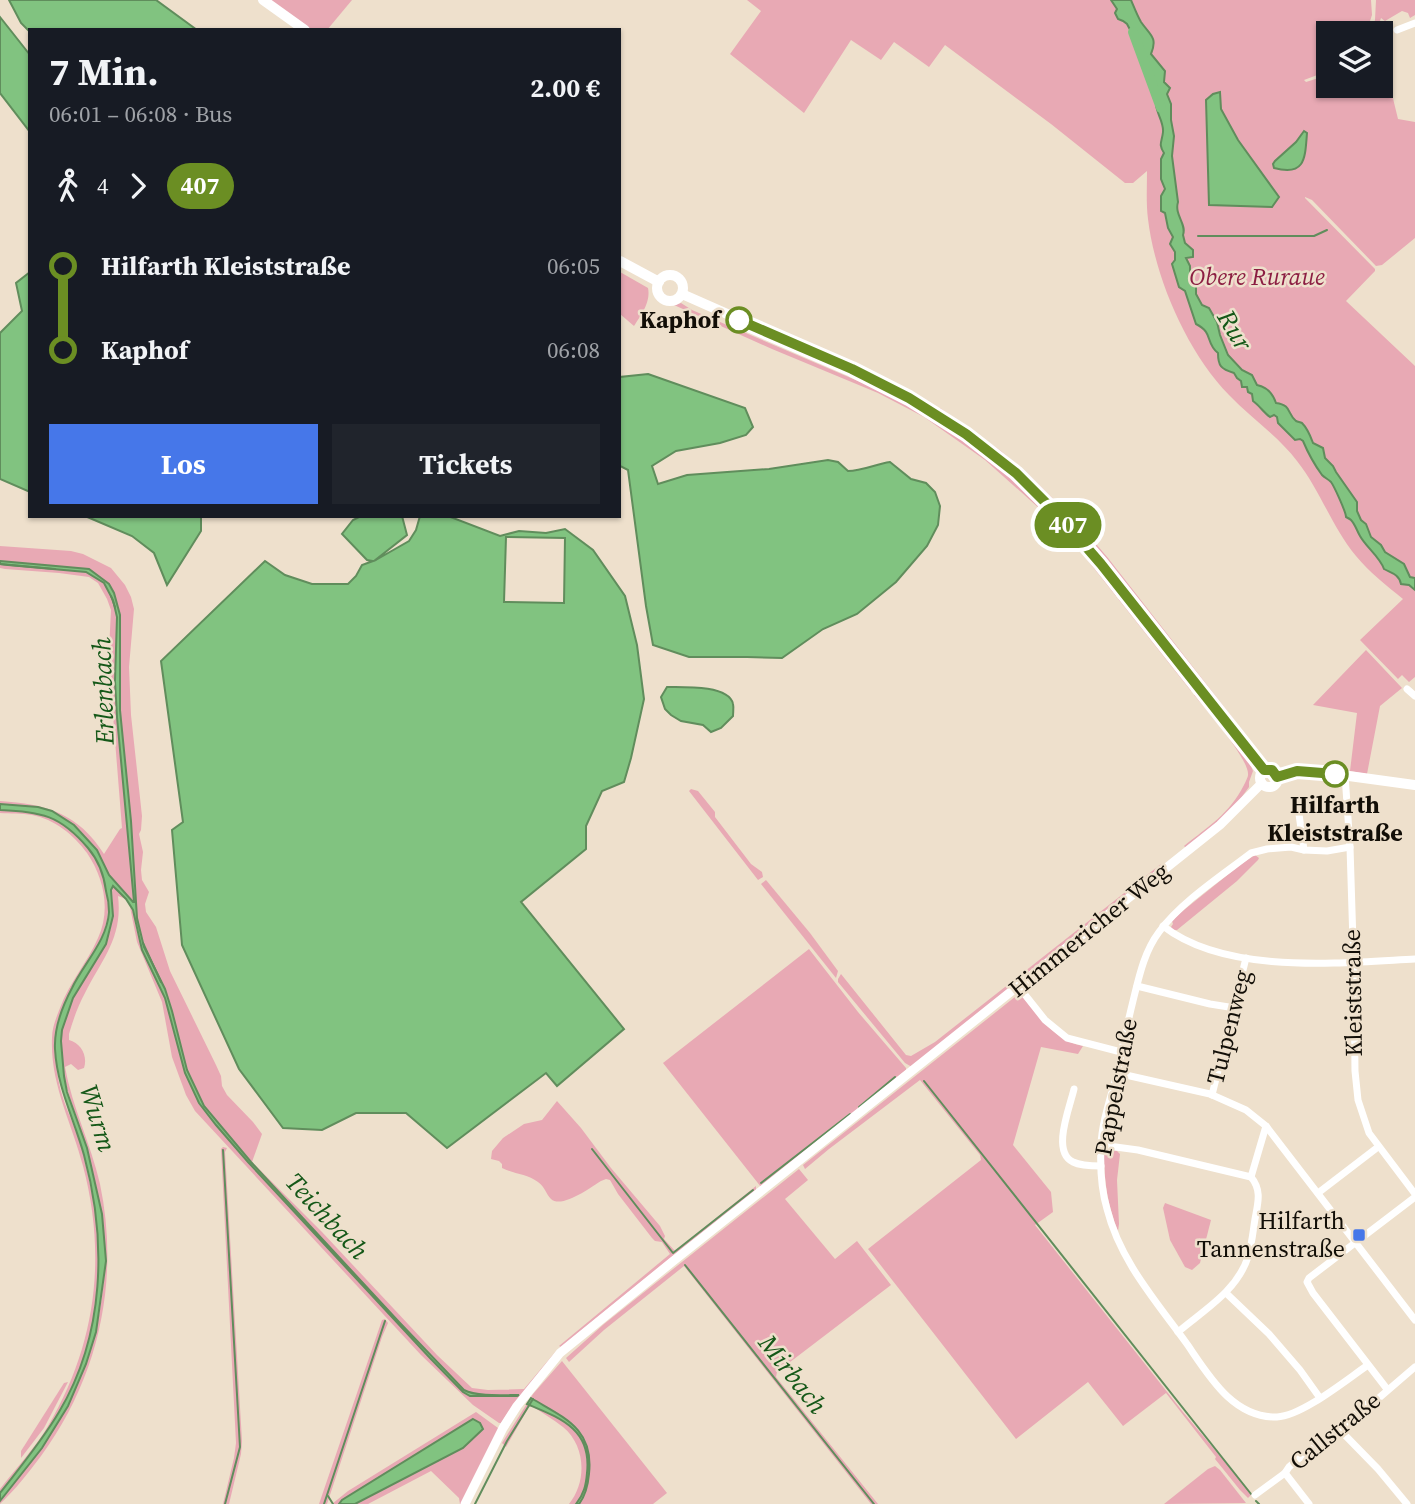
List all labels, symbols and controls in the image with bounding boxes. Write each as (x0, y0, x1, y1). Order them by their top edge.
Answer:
map controls (1316, 21, 1393, 98)
button: layers (1316, 21, 1393, 98)
text: 7 Min. (49, 46, 159, 98)
text: 2.00 € (530, 70, 600, 106)
text: 06:01 – 06:08 · Bus (49, 98, 232, 130)
icon: walk (49, 167, 87, 205)
icon: forward (119, 167, 157, 205)
text: 407 (181, 169, 220, 202)
text: 4 (97, 170, 109, 202)
text: Hilfarth Kleiststraße (101, 248, 351, 284)
text: 06:05 (547, 250, 600, 282)
park label: Obere Ruraue (1189, 260, 1325, 293)
water label: Rur (1208, 302, 1262, 358)
place label: Kaphof (640, 303, 723, 336)
marker: Kaphof (726, 307, 752, 333)
text: Kaphof (101, 332, 188, 368)
text: 06:08 (547, 334, 600, 366)
button: Los (49, 424, 318, 504)
button: Tickets (332, 424, 600, 504)
line badge: 407 (1028, 502, 1108, 548)
text: 407 (1048, 508, 1088, 541)
water label: Erlenbach (83, 637, 123, 746)
marker: Hilfarth Kleiststraße (1322, 761, 1348, 787)
place label: Hilfarth Kleiststraße (1267, 788, 1403, 849)
street label: Himmericher Weg (1001, 854, 1176, 1005)
street label: Kleiststraße (1335, 929, 1370, 1057)
street label: Tulpenweg (1198, 966, 1259, 1088)
street label: Pappelstraße (1086, 1015, 1145, 1159)
water label: Wurm (71, 1080, 125, 1156)
water label: Teichbach (277, 1165, 377, 1267)
place label: Hilfarth Tannenstraße (1197, 1204, 1345, 1265)
marker: Hilfarth Tannenstraße (1351, 1227, 1367, 1243)
water label: Mirbach (750, 1326, 836, 1421)
street label: Callstraße (1282, 1384, 1387, 1478)

